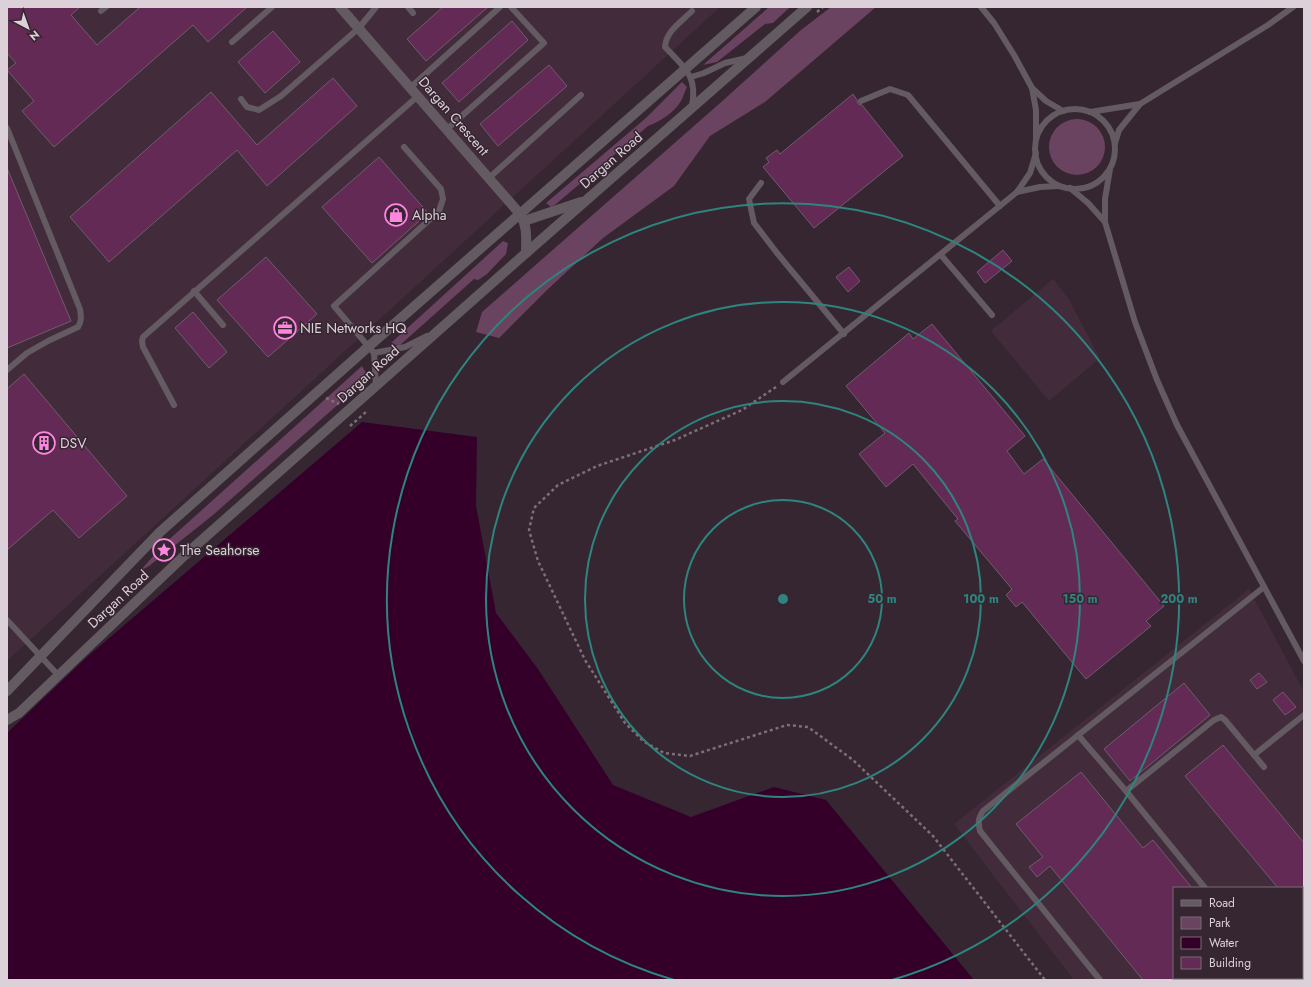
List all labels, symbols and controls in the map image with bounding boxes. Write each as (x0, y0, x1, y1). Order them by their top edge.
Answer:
north arrow (8, 8, 48, 48)
text: N (26, 27, 43, 44)
street label: Dargan Crescent (414, 72, 494, 160)
street label: Dargan Road (575, 127, 647, 193)
shop icon: Alpha (383, 202, 409, 228)
place label: Alpha (412, 205, 447, 225)
office icon: NIE Networks HQ (272, 315, 298, 341)
place label: NIE Networks HQ (300, 318, 407, 338)
street label: Dargan Road (333, 341, 403, 407)
building icon: DSV (31, 430, 57, 456)
place label: DSV (60, 433, 87, 453)
place icon: The Seahorse (151, 537, 177, 563)
place label: The Seahorse (180, 540, 260, 560)
street label: Dargan Road (83, 565, 153, 633)
text: 50 m (867, 590, 897, 608)
text: 100 m (963, 590, 999, 608)
text: 150 m (1062, 590, 1098, 608)
text: 200 m (1160, 590, 1198, 608)
centre of rings (776, 592, 790, 606)
legend (1173, 887, 1303, 979)
text: Road (1209, 894, 1235, 912)
text: Park (1209, 914, 1231, 932)
text: Water (1209, 934, 1240, 952)
text: Building (1209, 954, 1251, 972)

